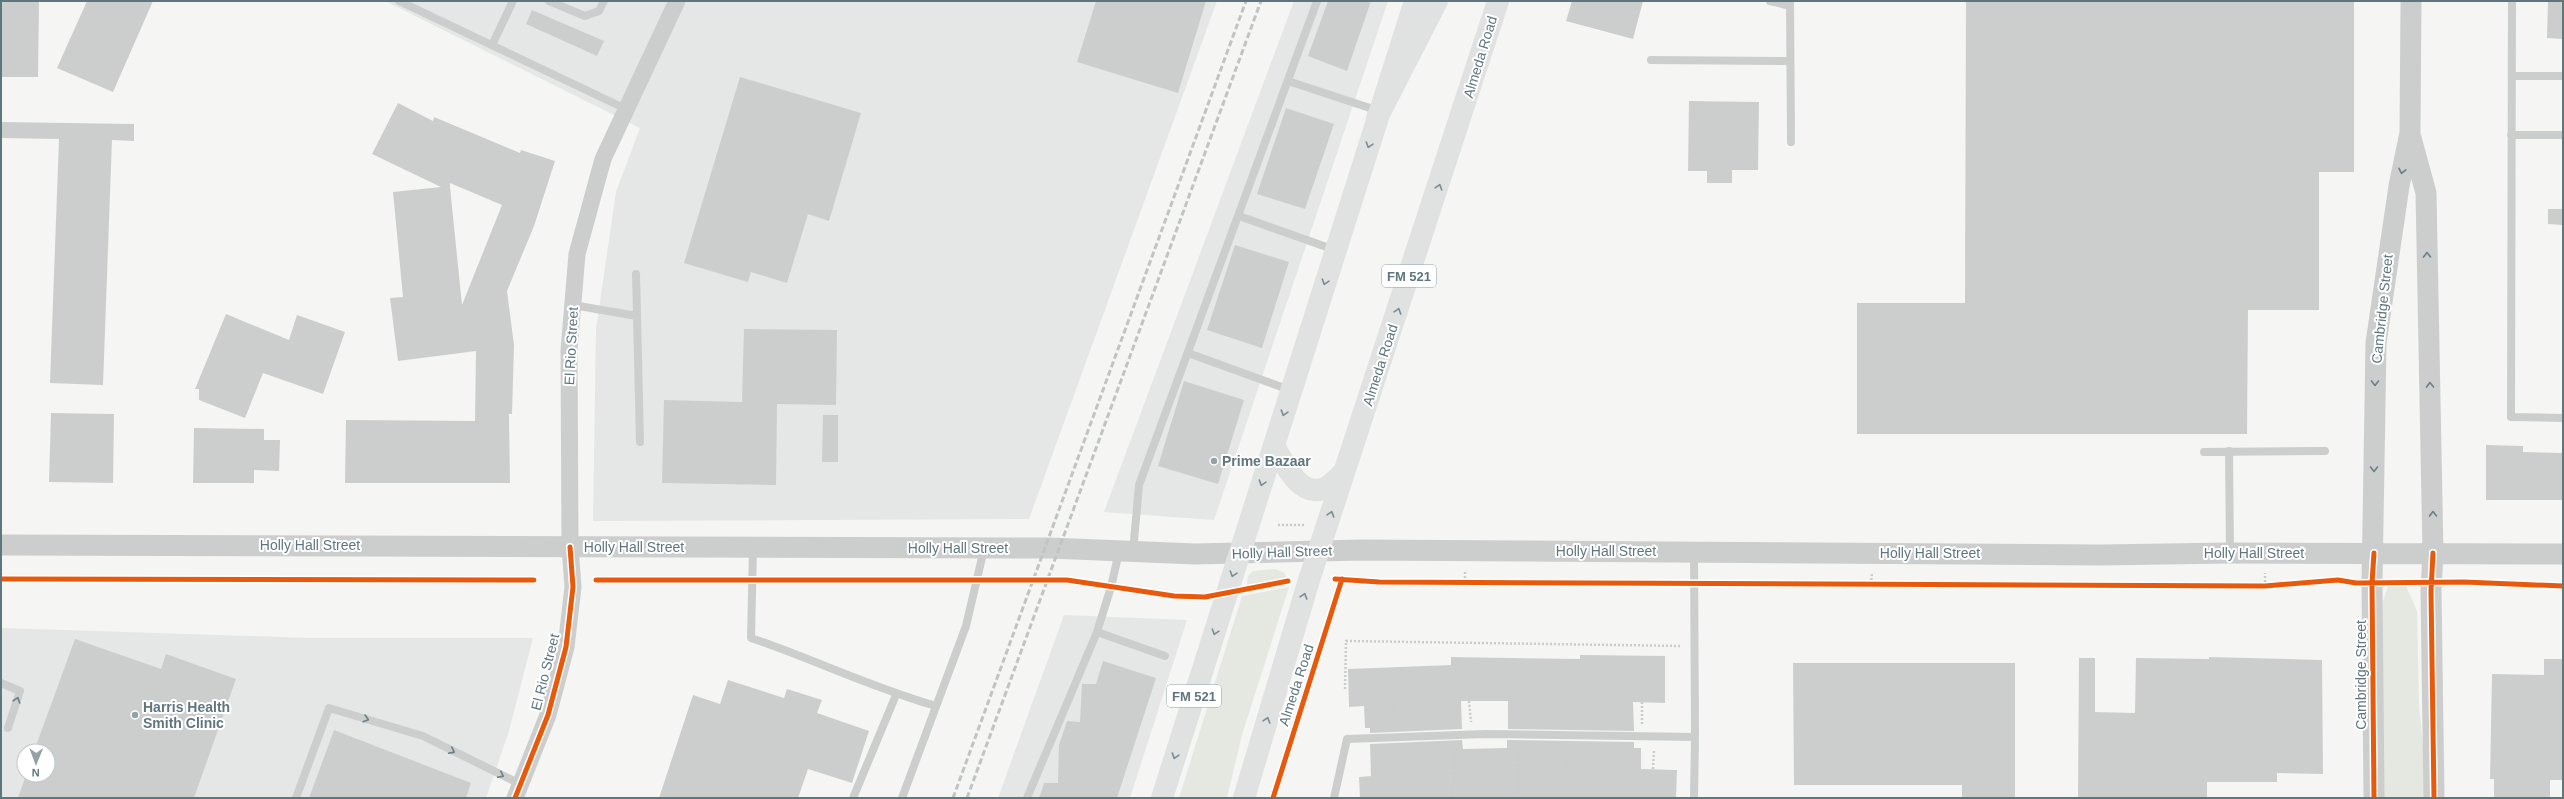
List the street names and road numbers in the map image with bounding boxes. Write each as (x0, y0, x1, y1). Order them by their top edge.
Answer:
street label: Almeda Road (1460, 14, 1500, 100)
street label: Cambridge Street (2368, 253, 2396, 364)
road number: FM 521 (1382, 265, 1436, 287)
street label: El Rio Street (561, 306, 581, 386)
street label: Almeda Road (1359, 322, 1401, 408)
street label: Holly Hall Street (260, 537, 360, 553)
street label: Holly Hall Street (584, 539, 684, 555)
street label: Holly Hall Street (908, 540, 1008, 556)
street label: Holly Hall Street (1232, 542, 1333, 562)
street label: Holly Hall Street (1556, 543, 1656, 559)
street label: Holly Hall Street (1880, 545, 1980, 561)
street label: Holly Hall Street (2204, 545, 2304, 561)
street label: Cambridge Street (2353, 620, 2369, 730)
street label: El Rio Street (528, 632, 562, 712)
street label: Almeda Road (1275, 642, 1317, 728)
road number: FM 521 (1167, 685, 1221, 707)

